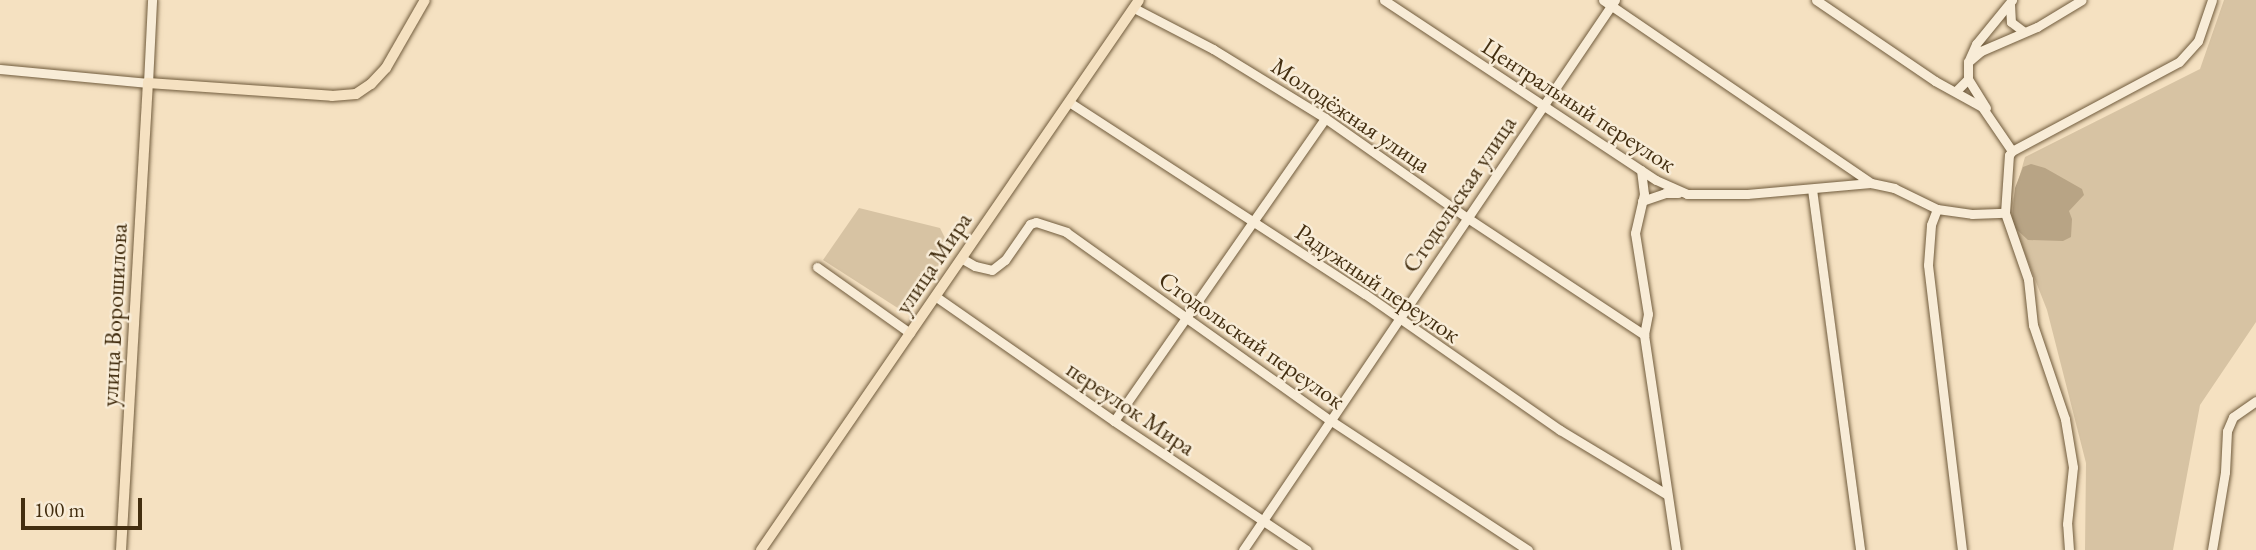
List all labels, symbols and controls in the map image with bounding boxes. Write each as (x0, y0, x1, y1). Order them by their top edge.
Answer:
street label: Центральный переулок (1477, 32, 1681, 178)
street label: Молодёжная улица (1266, 51, 1436, 179)
street label: Стодольская улица (1396, 110, 1522, 278)
street label: улица Мира (888, 207, 978, 319)
street label: Радужный переулок (1290, 217, 1466, 349)
street label: улица Ворошилова (95, 223, 133, 407)
street label: Стодольский переулок (1153, 265, 1351, 415)
street label: переулок Мира (1061, 354, 1201, 462)
scale bar (24, 484, 145, 528)
text: 100 m (34, 496, 85, 523)

